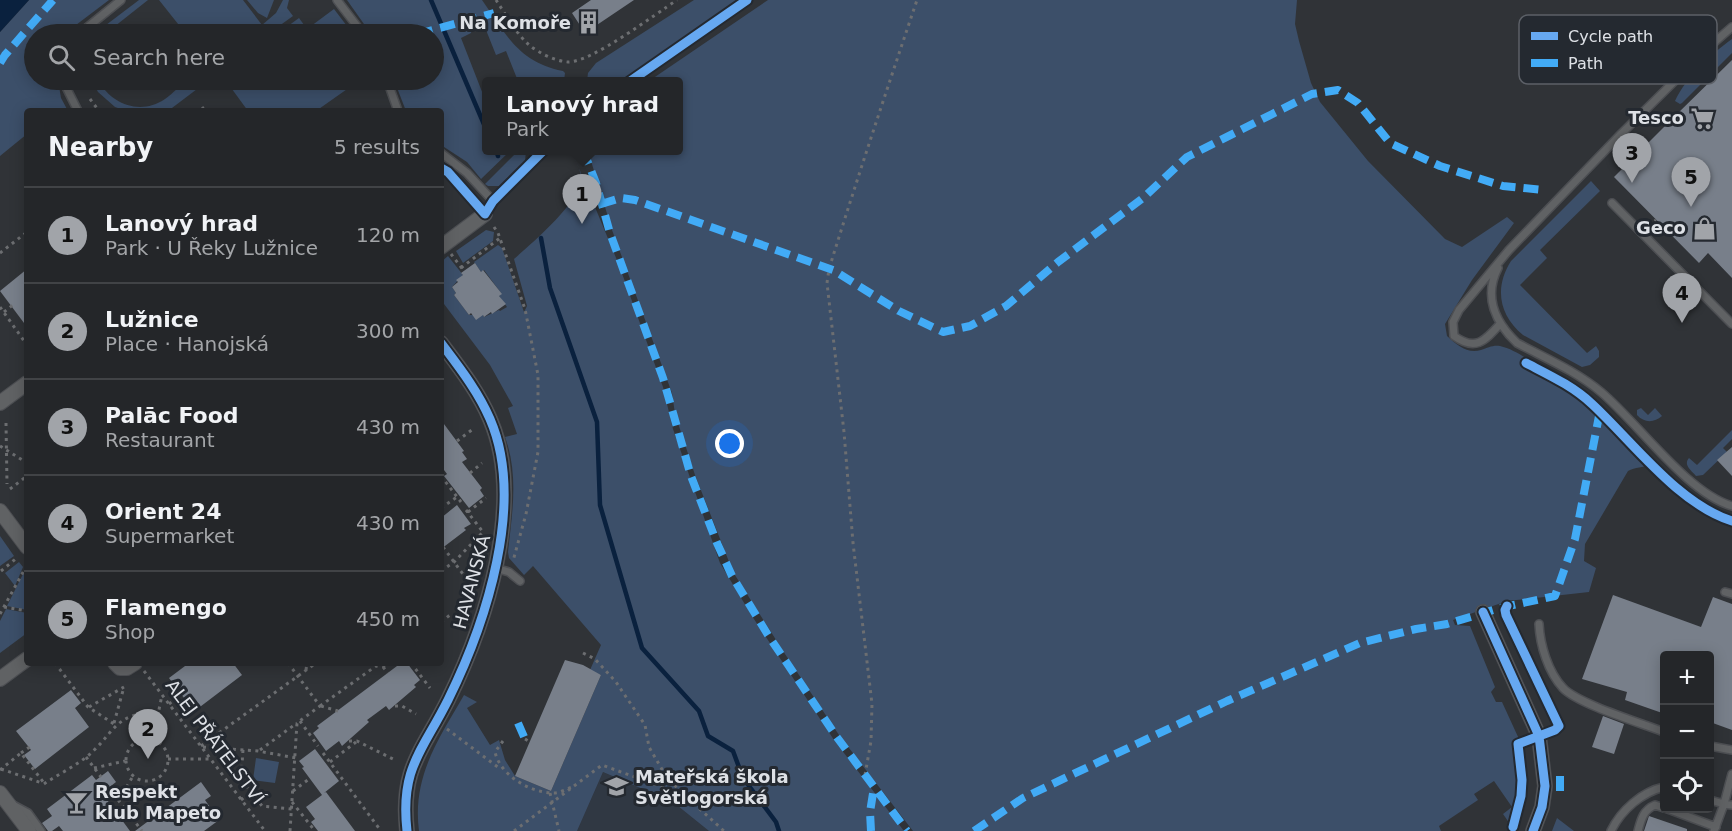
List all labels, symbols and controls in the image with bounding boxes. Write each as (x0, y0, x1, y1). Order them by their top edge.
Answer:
building icon: Na Komoře (576, 10, 602, 36)
place label: Na Komoře (459, 12, 571, 33)
legend (1519, 15, 1717, 84)
search box (24, 24, 444, 90)
text: Cycle path (1568, 27, 1653, 46)
icon: search (45, 41, 78, 74)
text: Search here (93, 45, 225, 70)
text: Path (1568, 54, 1603, 73)
popup (482, 77, 683, 155)
text: Lanový hrad (506, 92, 659, 117)
supermarket icon: Tesco (1689, 105, 1715, 131)
place label: Tesco (1628, 107, 1684, 128)
text: Park (506, 117, 549, 141)
text: Nearby (48, 132, 153, 162)
pin: 3 (1612, 134, 1652, 183)
text: 5 results (334, 135, 420, 159)
pin: 5 (1672, 158, 1710, 207)
pin: 1 (562, 174, 602, 224)
text: Lanový hrad (105, 211, 258, 236)
shop icon: Geco (1691, 215, 1717, 241)
place label: Geco (1636, 217, 1686, 238)
text: 1 (61, 223, 74, 247)
text: 120 m (356, 223, 420, 247)
text: Park · U Řeky Lužnice (105, 236, 318, 260)
pin: 4 (1662, 274, 1702, 323)
text: Lužnice (105, 307, 199, 332)
text: 2 (61, 319, 74, 343)
text: 300 m (356, 319, 420, 343)
text: Place · Hanojská (105, 332, 269, 356)
text: Palāc Food (105, 403, 239, 428)
text: 3 (61, 415, 74, 439)
text: 430 m (356, 415, 420, 439)
text: Restaurant (105, 428, 215, 452)
your location (715, 429, 744, 458)
text: Orient 24 (105, 499, 221, 524)
text: 4 (61, 511, 74, 535)
text: 430 m (356, 511, 420, 535)
text: Supermarket (105, 524, 234, 548)
street label: HAVANSKÁ (449, 532, 494, 631)
text: Flamengo (105, 595, 227, 620)
text: 5 (61, 607, 74, 631)
text: 450 m (356, 607, 420, 631)
text: Shop (105, 620, 155, 644)
map controls (1660, 651, 1714, 813)
button: + (1660, 651, 1714, 705)
street label: ALEJ PŘÁTELSTVÍ (162, 675, 269, 808)
button: − (1660, 705, 1714, 759)
pin: 2 (128, 710, 168, 759)
button: locate (1660, 759, 1714, 813)
place label: Mateřská škola Světlogorská (635, 766, 789, 808)
school or university icon: Mateřská škola Světlogorská (604, 774, 630, 800)
place label: Respekt klub Mapeto (95, 781, 221, 823)
bar icon: Respekt klub Mapeto (64, 789, 90, 815)

